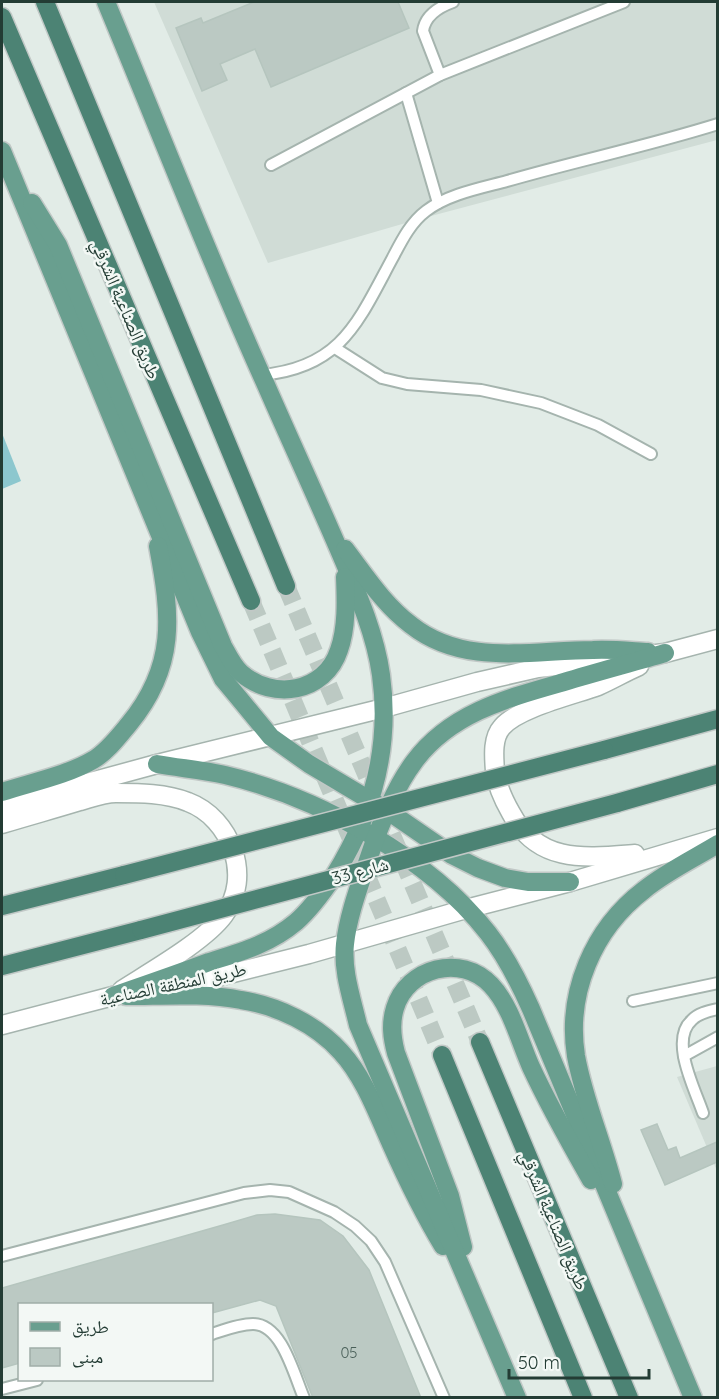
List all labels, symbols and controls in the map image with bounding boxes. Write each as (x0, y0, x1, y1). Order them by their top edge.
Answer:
street label: طريق الصناعية الشرقي (83, 236, 166, 384)
street label: شارع 33 (329, 852, 391, 890)
street label: طريق المنطقة الصناعية (97, 957, 249, 1011)
street label: طريق الصناعية الشرقي (511, 1147, 594, 1295)
legend (18, 1303, 213, 1381)
text: طريق (72, 1315, 109, 1338)
scale bar (509, 1342, 648, 1380)
house number: 05 (340, 1343, 358, 1362)
text: مبنى (72, 1345, 103, 1368)
text: 50 m (518, 1351, 560, 1374)

